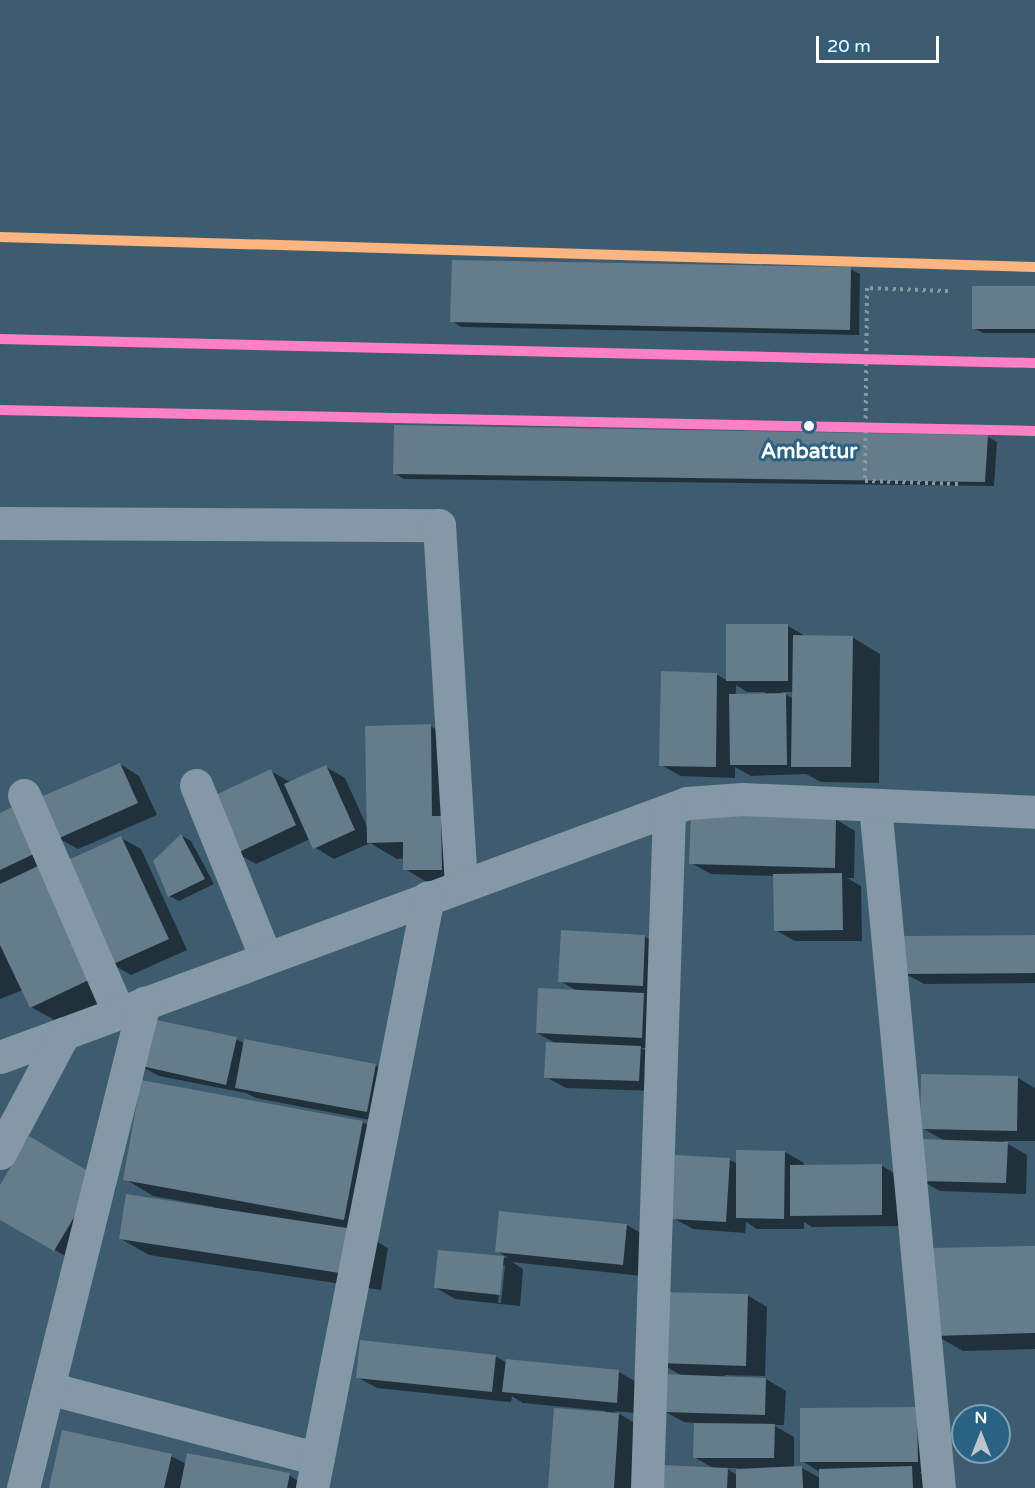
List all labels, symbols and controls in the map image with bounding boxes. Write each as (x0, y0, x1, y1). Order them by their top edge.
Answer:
scale bar (819, 24, 942, 62)
text: 20 m (827, 35, 871, 57)
marker: Ambattur (798, 415, 820, 437)
place label: Ambattur (761, 439, 857, 465)
north arrow (951, 1404, 1011, 1464)
text: N (975, 1408, 987, 1428)

